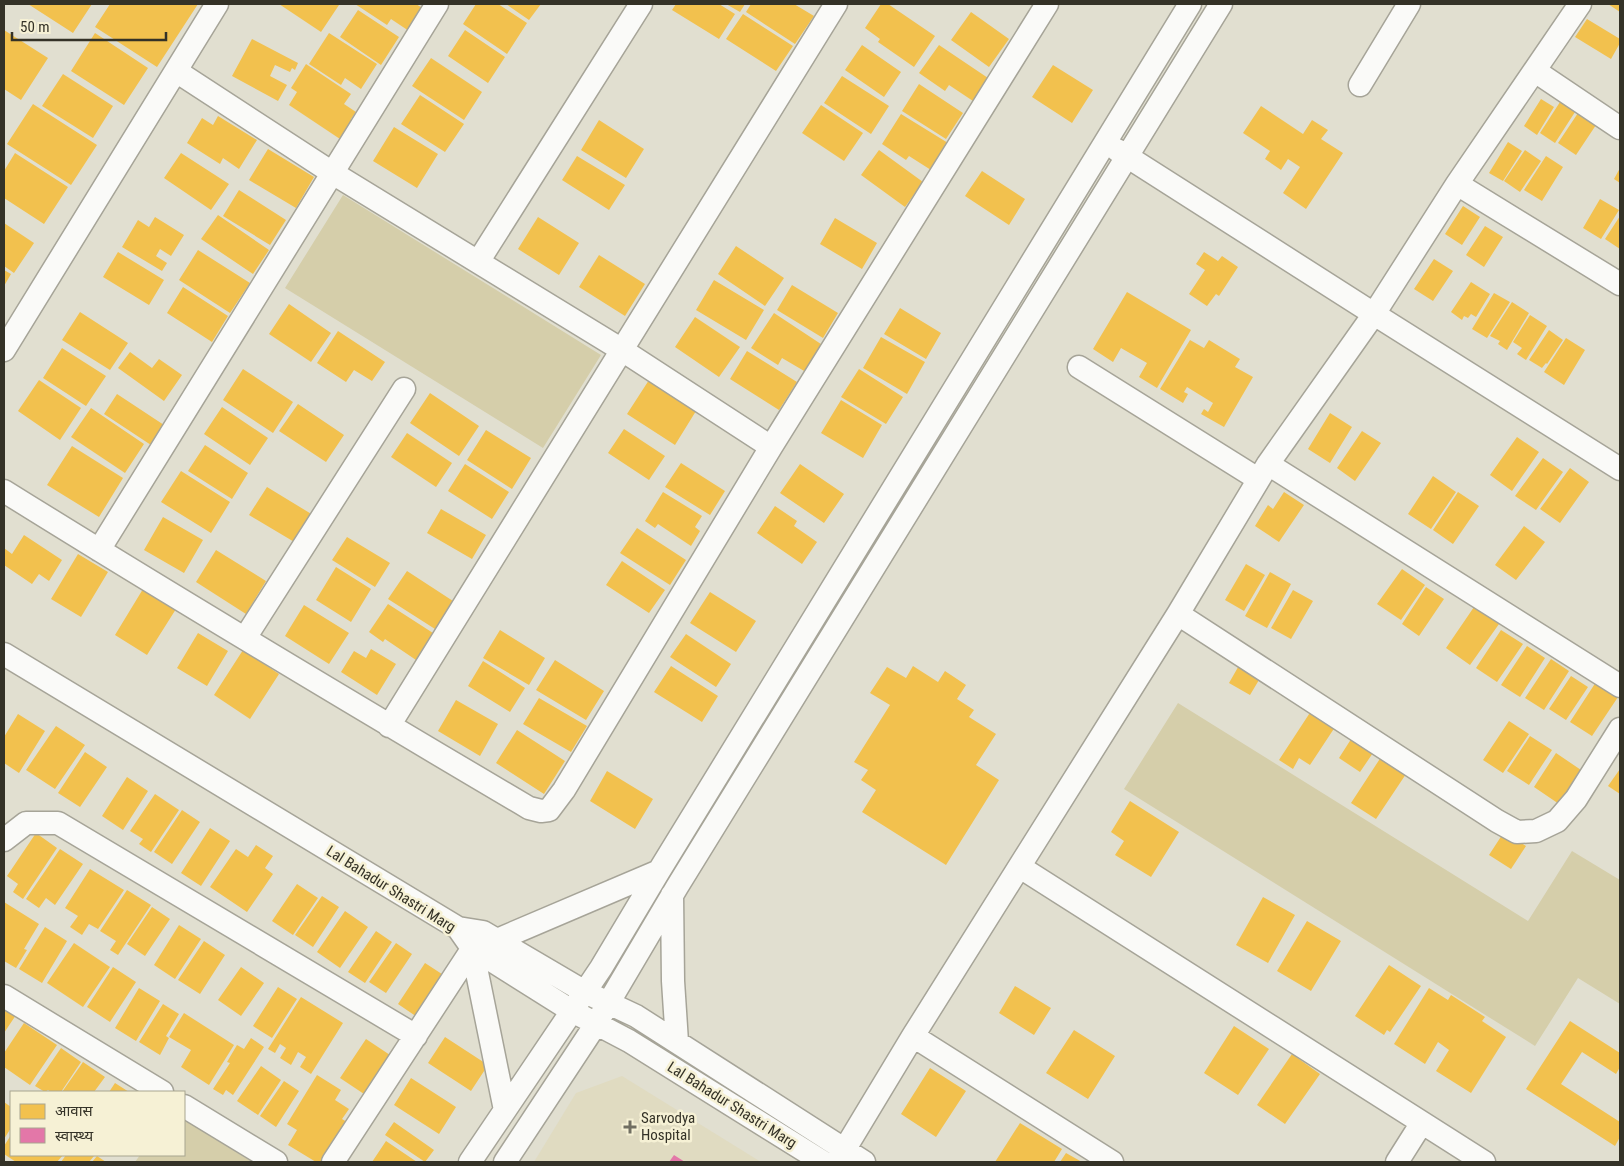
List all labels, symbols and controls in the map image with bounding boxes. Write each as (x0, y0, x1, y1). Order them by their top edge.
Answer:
scale bar (12, 10, 166, 42)
text: 50 m (20, 18, 50, 36)
street label: Lal Bahadur Shastri Marg (323, 842, 459, 936)
street label: Lal Bahadur Shastri Marg (664, 1058, 800, 1152)
legend (10, 1091, 185, 1156)
text: आवास (55, 1102, 94, 1120)
place label: Sarvodya Hospital (641, 1109, 695, 1144)
marker: Sarvodya Hospital (623, 1120, 637, 1134)
text: स्वास्थ्य (55, 1127, 93, 1145)

